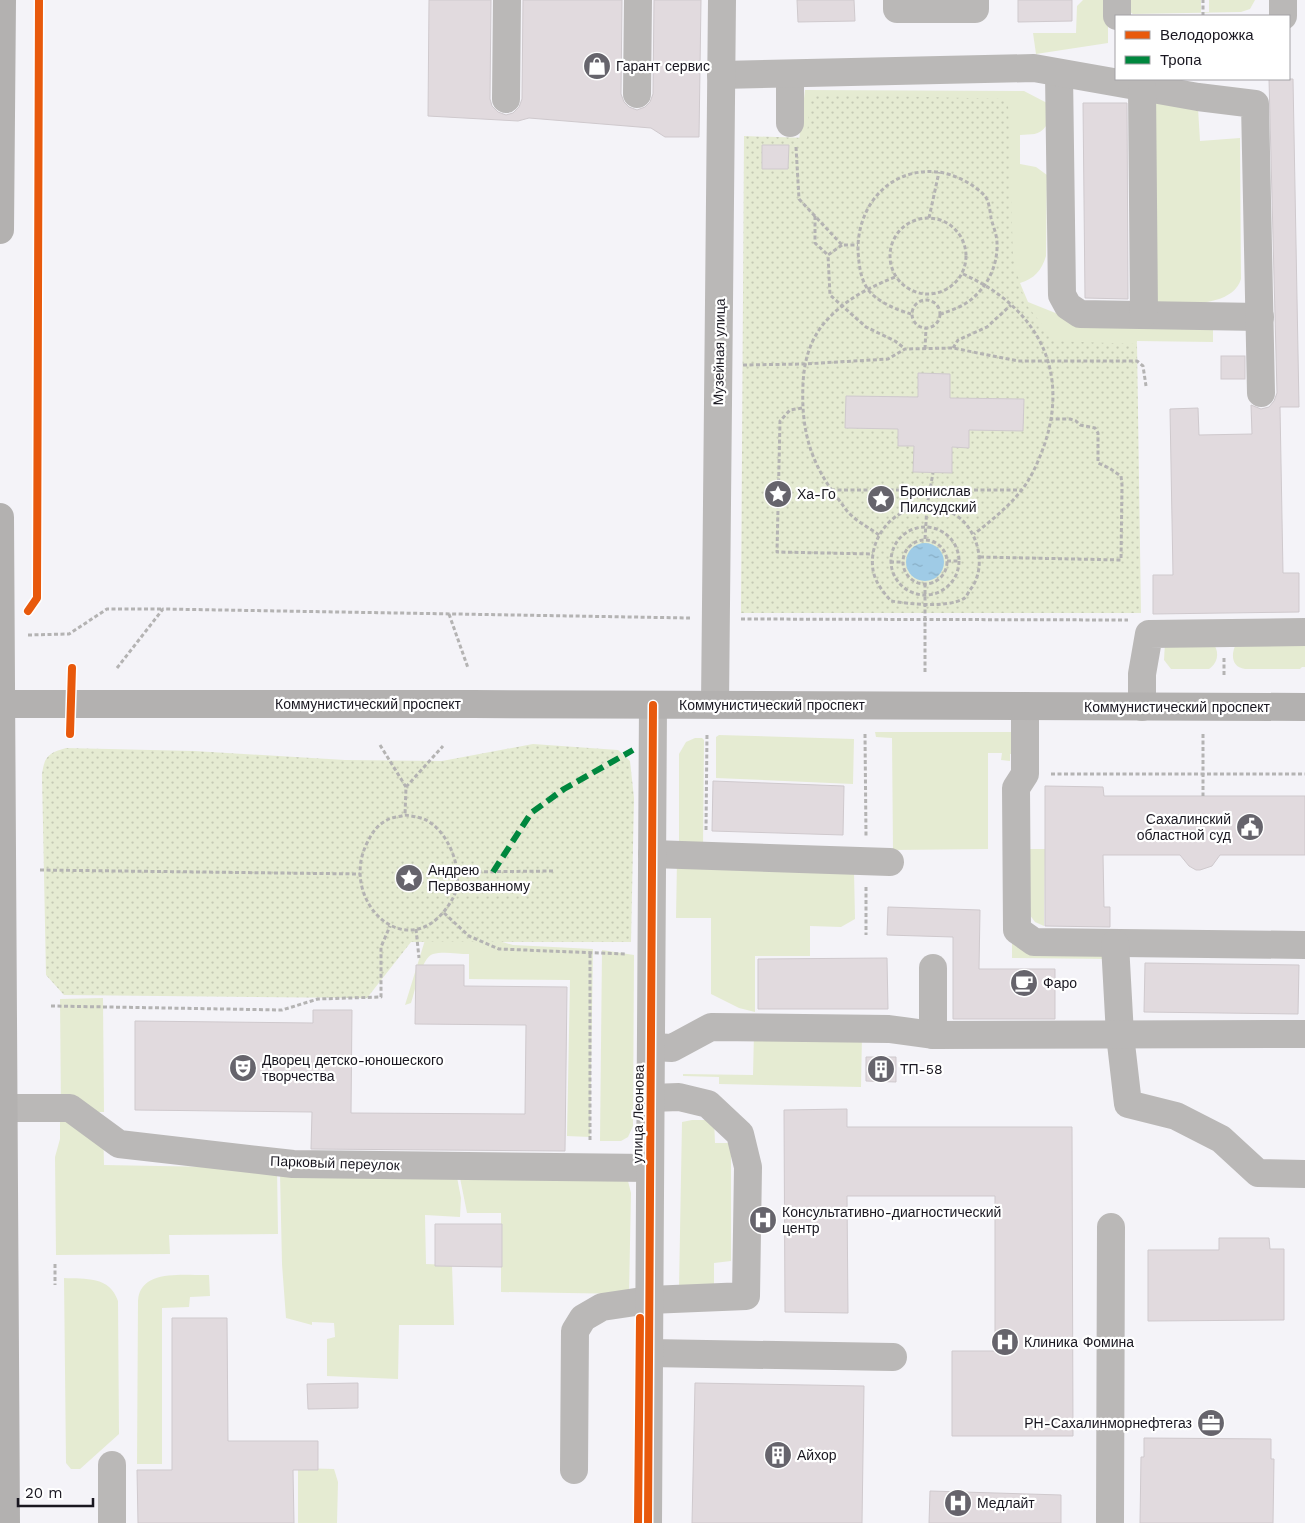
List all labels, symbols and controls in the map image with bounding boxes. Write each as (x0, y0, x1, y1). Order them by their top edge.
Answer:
legend (1115, 15, 1290, 80)
text: Велодорожка (1160, 26, 1254, 44)
shop icon: Гарант сервис (582, 51, 612, 81)
text: Тропа (1160, 51, 1202, 69)
place label: Гарант сервис (616, 58, 710, 74)
street label: Музейная улица (710, 298, 728, 406)
place icon: Ха-Го (763, 479, 793, 509)
place label: Бронислав Пилсудский (900, 483, 977, 515)
place icon: Бронислав Пилсудский (866, 484, 896, 514)
place label: Ха-Го (797, 486, 836, 502)
street label: Коммунистический проспект (275, 696, 462, 712)
street label: Коммунистический проспект (679, 697, 866, 713)
street label: Коммунистический проспект (1084, 699, 1271, 715)
place label: Сахалинский областной суд (1137, 811, 1231, 843)
public building icon: Сахалинский областной суд (1235, 812, 1265, 842)
place label: Андрею Первозванному (428, 862, 530, 894)
place icon: Андрею Первозванному (394, 863, 424, 893)
cafe icon: Фаро (1009, 968, 1039, 998)
place label: Фаро (1043, 975, 1077, 991)
place label: Дворец детско-юношеского творчества (262, 1052, 444, 1084)
theatre icon: Дворец детско-юношеского творчества (228, 1053, 258, 1083)
building icon: ТП-58 (866, 1054, 896, 1084)
place label: ТП-58 (900, 1061, 943, 1077)
street label: улица Леонова (629, 1064, 647, 1163)
street label: Парковый переулок (270, 1153, 401, 1173)
place label: Консультативно-диагностический центр (782, 1204, 1001, 1236)
hospital icon: Консультативно-диагностический центр (748, 1205, 778, 1235)
hospital icon: Клиника Фомина (990, 1327, 1020, 1357)
place label: Клиника Фомина (1024, 1334, 1134, 1350)
office icon: РН-Сахалинморнефтегаз (1196, 1408, 1226, 1438)
place label: РН-Сахалинморнефтегаз (1024, 1415, 1192, 1431)
building icon: Айхор (763, 1440, 793, 1470)
place label: Айхор (797, 1447, 837, 1463)
scale bar (18, 1476, 92, 1508)
text: 20 m (25, 1484, 63, 1502)
hospital icon: Медлайт (943, 1488, 973, 1518)
place label: Медлайт (977, 1495, 1035, 1511)

